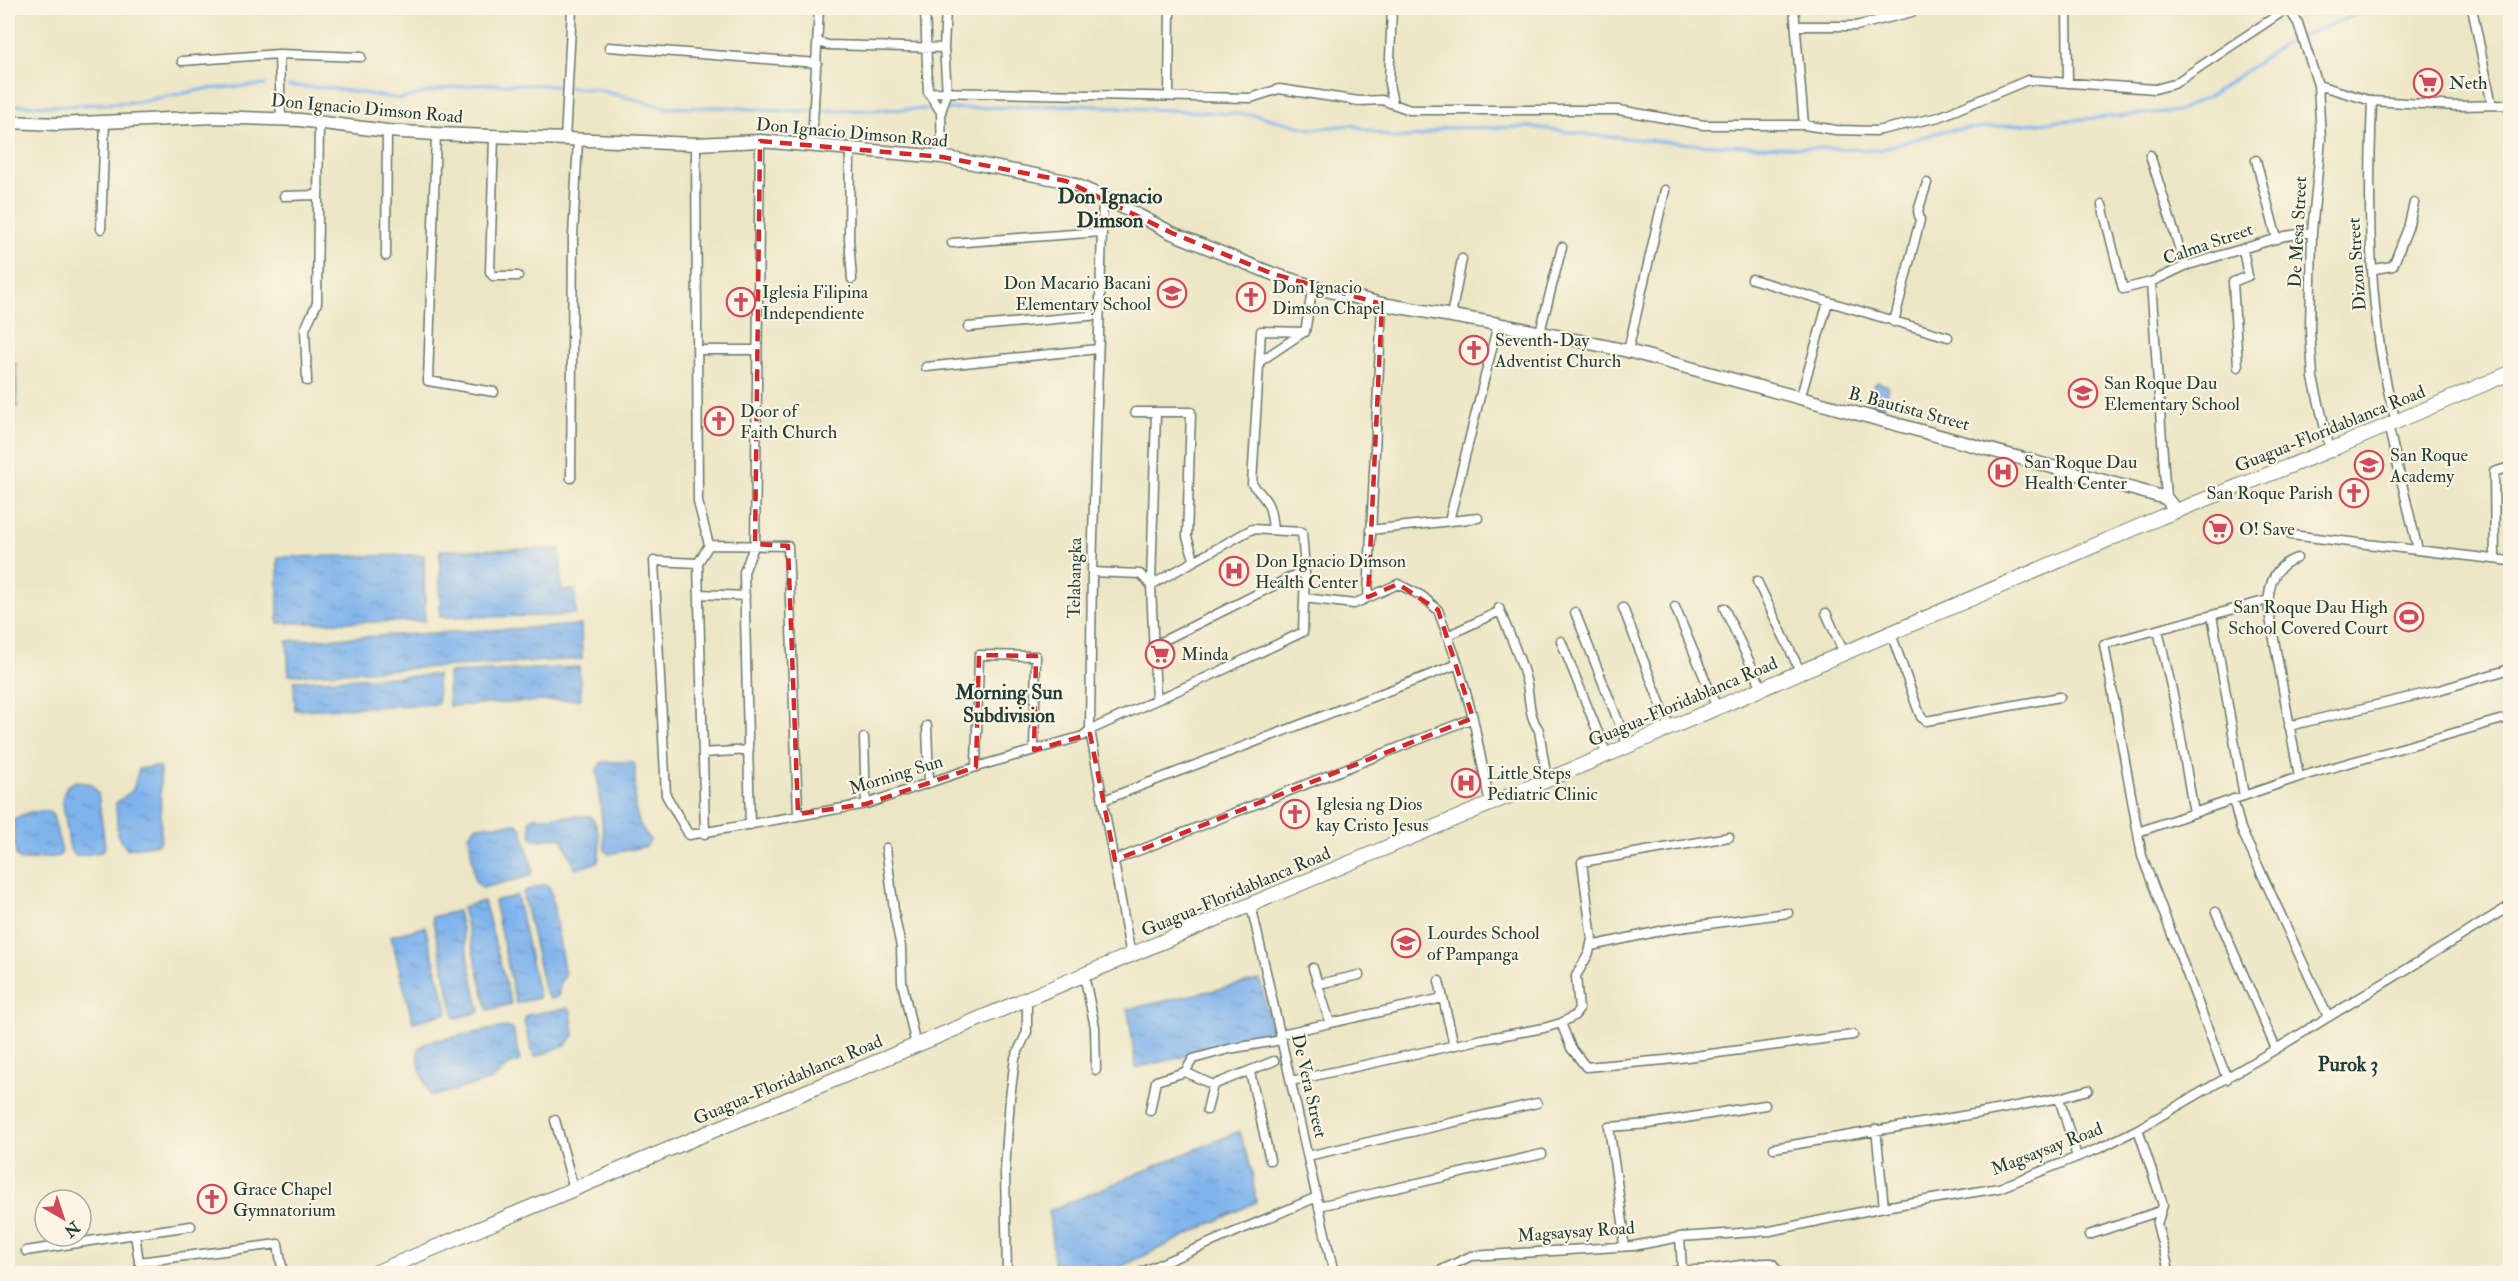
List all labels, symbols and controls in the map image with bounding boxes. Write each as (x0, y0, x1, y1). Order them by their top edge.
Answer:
supermarket icon: Neth (2412, 67, 2444, 99)
place label: Neth (2449, 72, 2488, 95)
street label: Don Ignacio Dimson Road (270, 89, 464, 129)
street label: Don Ignacio Dimson Road (755, 113, 949, 153)
street label: De Mesa Street (2284, 176, 2312, 288)
district label: Don Ignacio Dimson (1058, 183, 1162, 234)
street label: Dizon Street (2342, 217, 2372, 311)
street label: Calma Street (2160, 218, 2256, 270)
place label: Don Macario Bacani Elementary School (1003, 272, 1151, 316)
place label: Don Ignacio Dimson Chapel (1272, 276, 1385, 320)
school or university icon: Don Macario Bacani Elementary School (1156, 277, 1188, 309)
place label: Iglesia Filipina Independiente (762, 281, 869, 325)
church icon: Don Ignacio Dimson Chapel (1235, 281, 1267, 313)
church icon: Iglesia Filipina Independiente (725, 286, 757, 318)
place label: Seventh-Day Adventist Church (1494, 329, 1622, 373)
church icon: Seventh-Day Adventist Church (1458, 334, 1490, 366)
place label: San Roque Dau Elementary School (2104, 372, 2240, 416)
school or university icon: San Roque Dau Elementary School (2067, 377, 2099, 409)
street label: Guagua-Floridablanca Road (2231, 380, 2429, 478)
street label: B. Bautista Street (1846, 382, 1972, 436)
place label: Door of Faith Church (740, 400, 838, 444)
church icon: Door of Faith Church (703, 405, 735, 437)
place label: San Roque Academy (2389, 444, 2469, 488)
school or university icon: San Roque Academy (2353, 449, 2385, 481)
place label: San Roque Dau Health Center (2024, 451, 2137, 495)
hospital icon: San Roque Dau Health Center (1987, 456, 2019, 488)
church icon: San Roque Parish (2338, 477, 2370, 509)
place label: San Roque Parish (2207, 482, 2334, 505)
supermarket icon: O! Save (2202, 513, 2234, 545)
place label: O! Save (2239, 518, 2295, 541)
street label: Telabangka (1063, 537, 1087, 619)
place label: Don Ignacio Dimson Health Center (1255, 550, 1406, 594)
hospital icon: Don Ignacio Dimson Health Center (1218, 555, 1250, 587)
place label: San Roque Dau High School Covered Court (2228, 596, 2389, 640)
sports icon: San Roque Dau High School Covered Court (2393, 601, 2425, 633)
supermarket icon: Minda (1144, 638, 1176, 670)
place label: Minda (1181, 643, 1229, 666)
street label: Guagua-Floridablanca Road (1585, 652, 1781, 752)
district label: Morning Sun Subdivision (954, 680, 1064, 728)
street label: Morning Sun (846, 750, 946, 800)
place label: Little Steps Pediatric Clinic (1487, 762, 1598, 806)
hospital icon: Little Steps Pediatric Clinic (1450, 767, 1482, 799)
place label: Iglesia ng Dios kay Cristo Jesus (1316, 793, 1428, 837)
church icon: Iglesia ng Dios kay Cristo Jesus (1279, 798, 1311, 830)
street label: Guagua-Floridablanca Road (1138, 842, 1334, 942)
place label: Lourdes School of Pampanga (1427, 922, 1540, 966)
school or university icon: Lourdes School of Pampanga (1390, 927, 1422, 959)
street label: Guagua-Floridablanca Road (690, 1030, 886, 1130)
street label: De Vera Street (1286, 1032, 1332, 1140)
district label: Purok 3 (2318, 1052, 2378, 1077)
street label: Magsaysay Road (1988, 1117, 2106, 1181)
place label: Grace Chapel Gymnatorium (233, 1178, 336, 1222)
church icon: Grace Chapel Gymnatorium (196, 1183, 228, 1215)
north arrow (33, 1188, 93, 1248)
text: N (59, 1216, 84, 1242)
street label: Magsaysay Road (1517, 1216, 1636, 1248)

